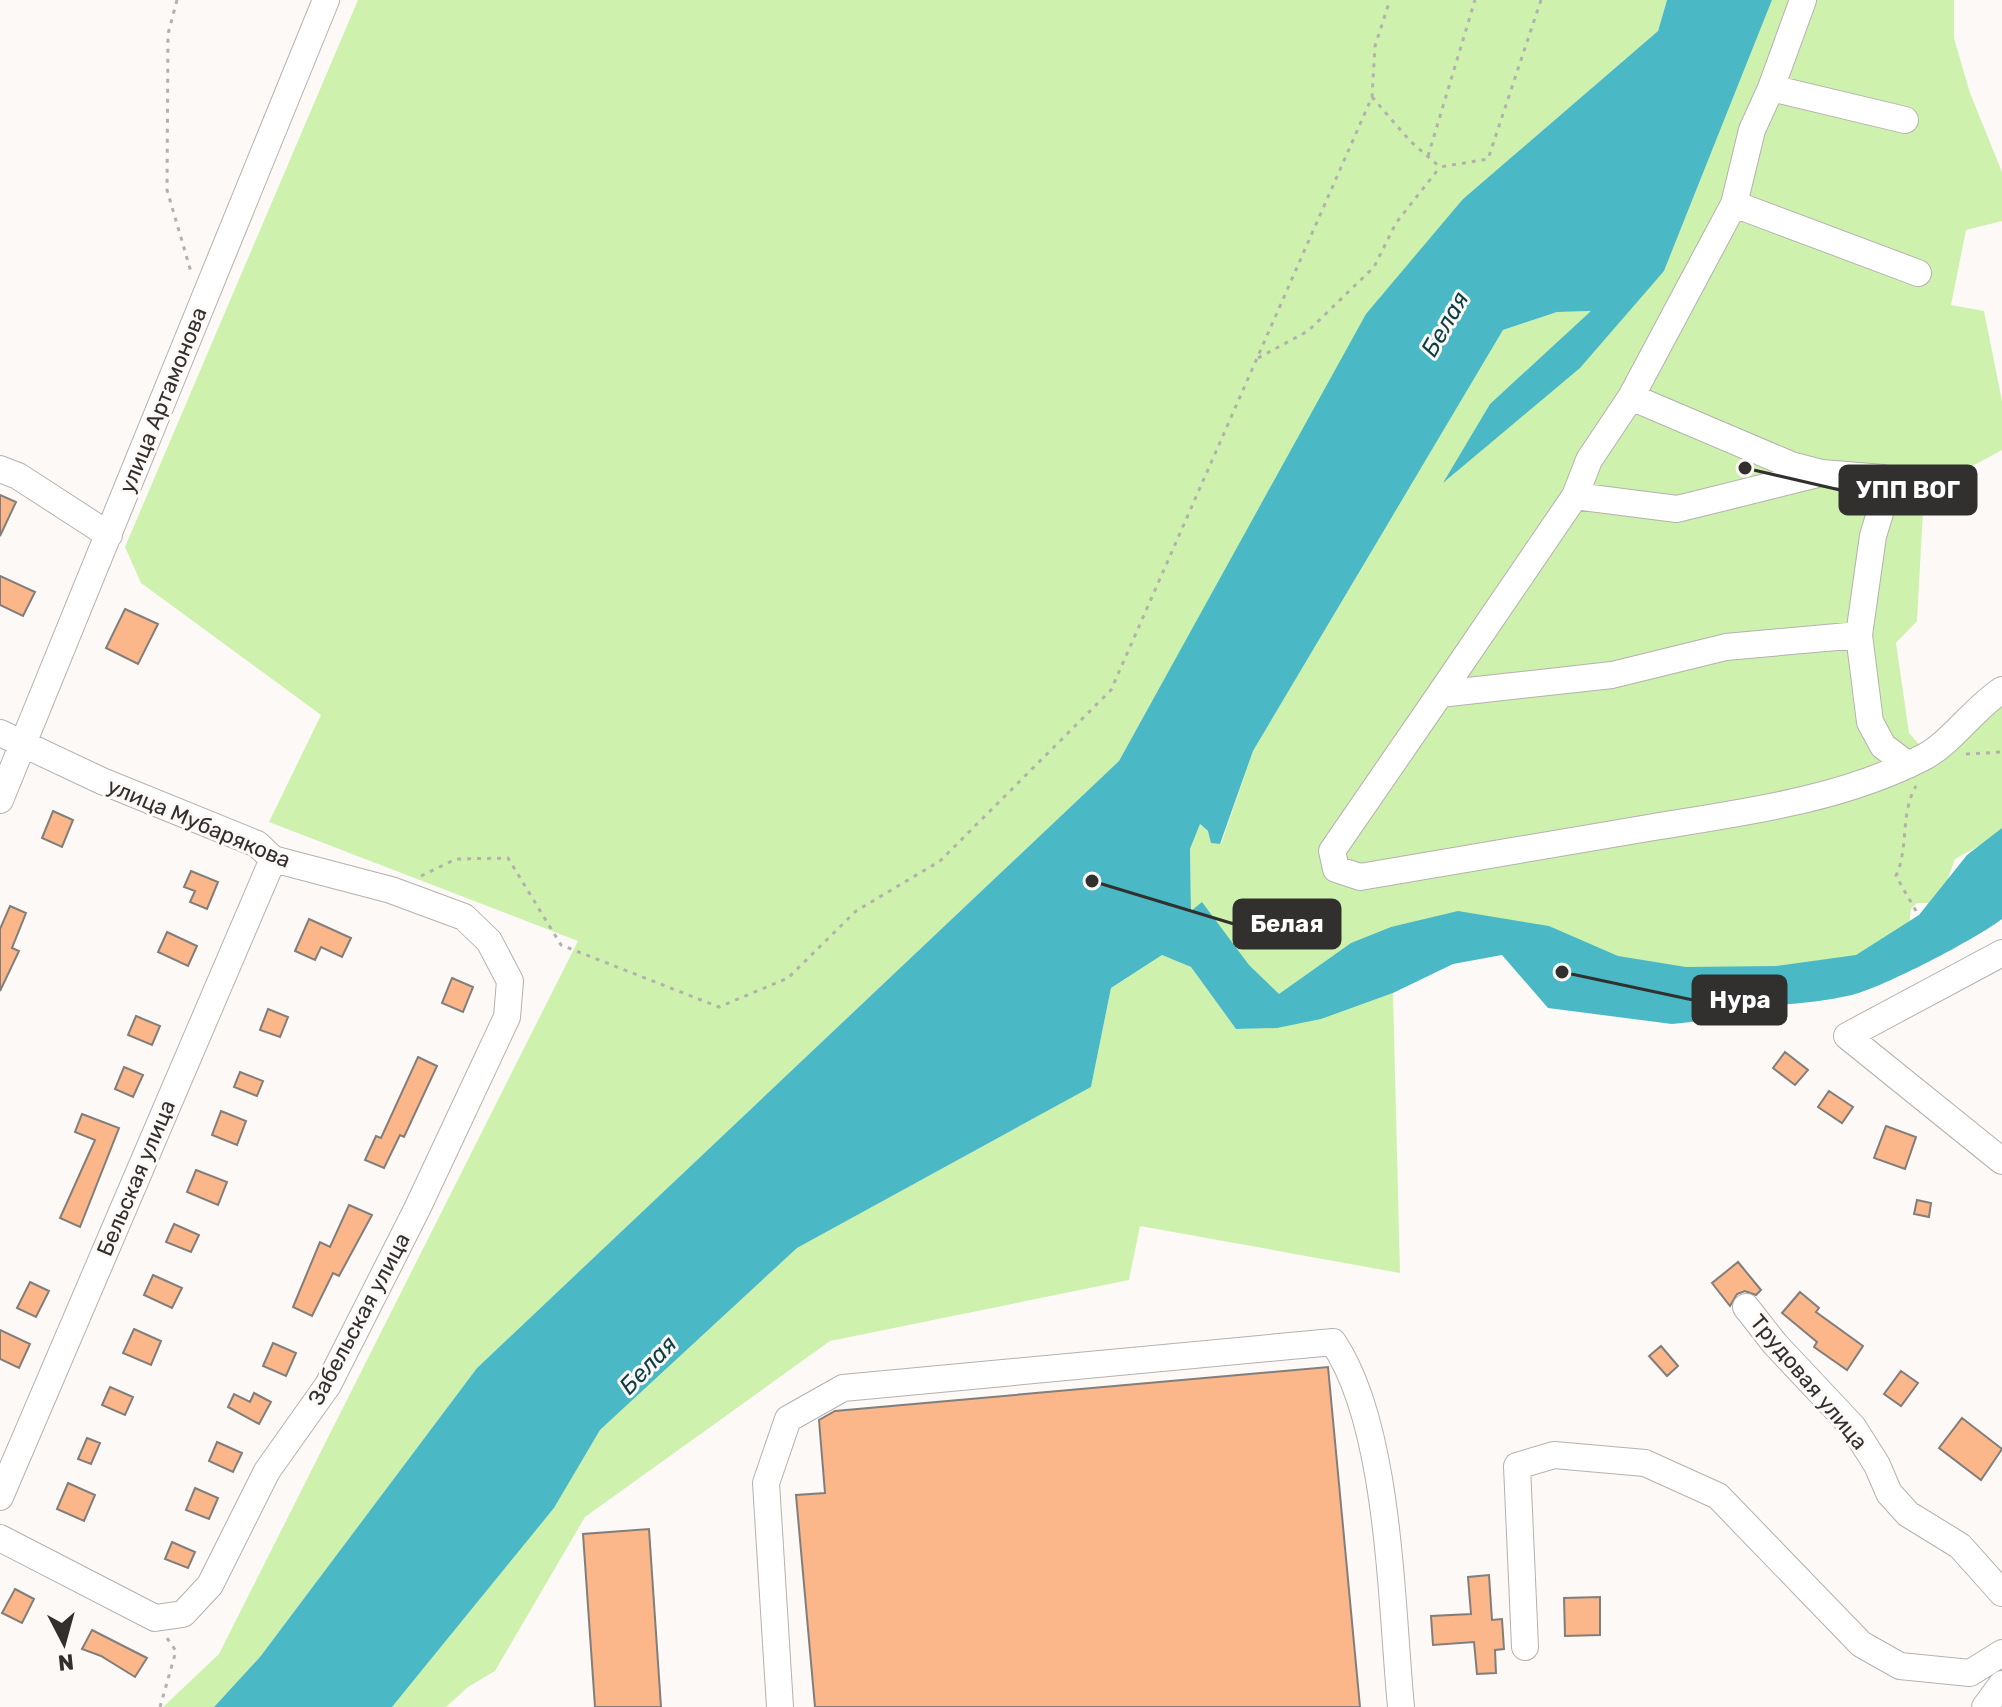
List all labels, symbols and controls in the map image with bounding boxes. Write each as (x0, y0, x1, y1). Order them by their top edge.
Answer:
water label: Белая (1415, 287, 1475, 361)
street label: улица Артамонова (113, 303, 213, 497)
callout: УПП ВОГ (1840, 466, 1976, 514)
text: УПП ВОГ (1856, 476, 1960, 504)
street label: улица Мубарякова (103, 772, 295, 874)
callout: Белая (1234, 900, 1340, 948)
text: Белая (1250, 910, 1324, 938)
callout: Нура (1693, 976, 1786, 1024)
text: Нура (1709, 986, 1771, 1014)
street label: Бельская улица (91, 1096, 181, 1260)
street label: Забельская улица (302, 1228, 416, 1410)
street label: Трудовая улица (1745, 1309, 1873, 1455)
water label: Белая (614, 1330, 682, 1400)
north arrow (24, 1603, 104, 1683)
text: N (57, 1648, 75, 1677)

